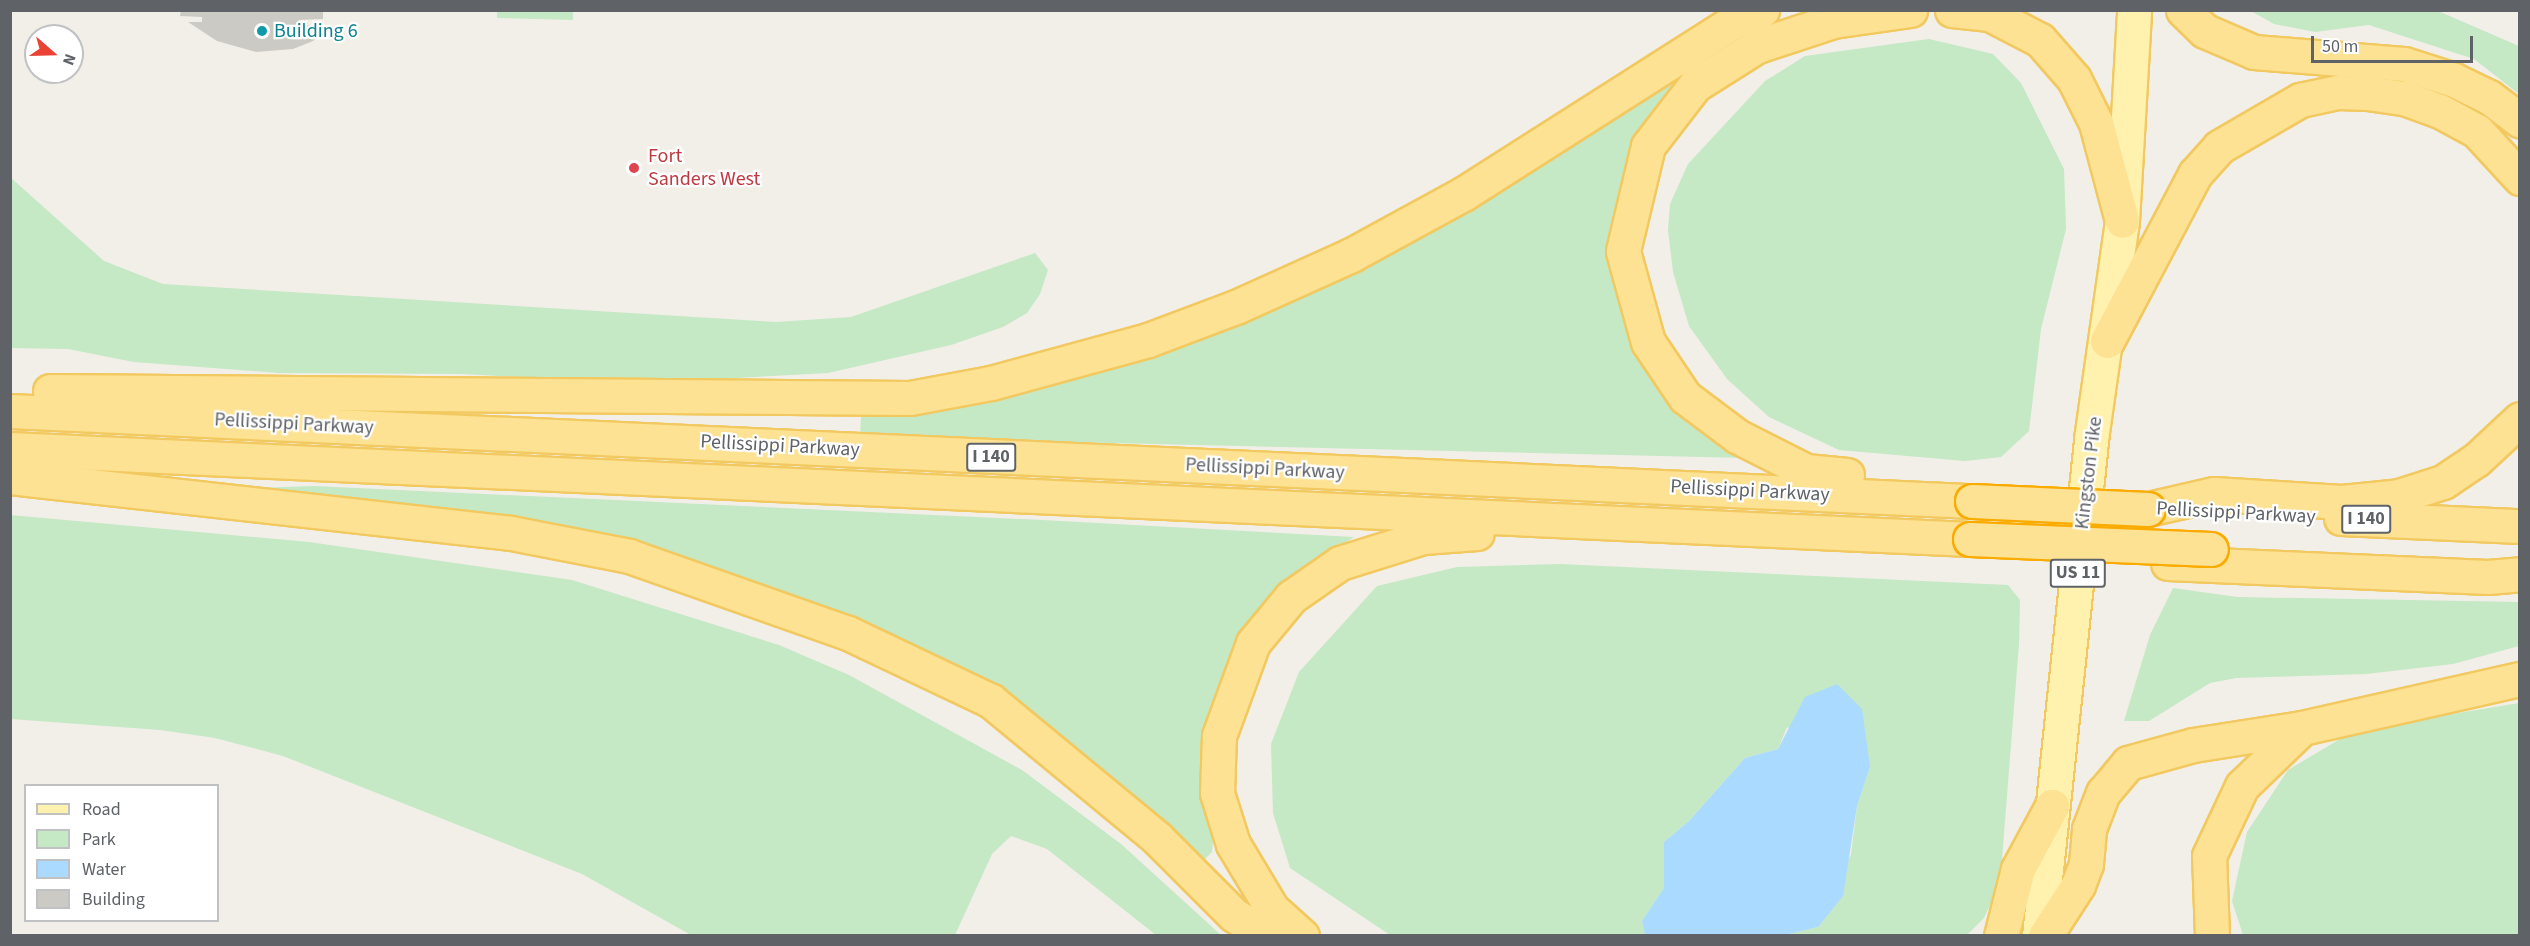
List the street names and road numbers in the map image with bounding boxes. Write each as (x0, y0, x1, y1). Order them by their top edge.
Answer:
street label: Pellissippi Parkway (214, 408, 374, 440)
street label: Kingston Pike (2070, 415, 2108, 531)
street label: Pellissippi Parkway (700, 430, 860, 462)
road number: I 140 (966, 442, 1016, 472)
street label: Pellissippi Parkway (1185, 453, 1345, 485)
street label: Pellissippi Parkway (1670, 475, 1830, 507)
street label: Pellissippi Parkway (2156, 497, 2316, 529)
road number: I 140 (2340, 504, 2392, 534)
road number: US 11 (2050, 558, 2106, 588)

